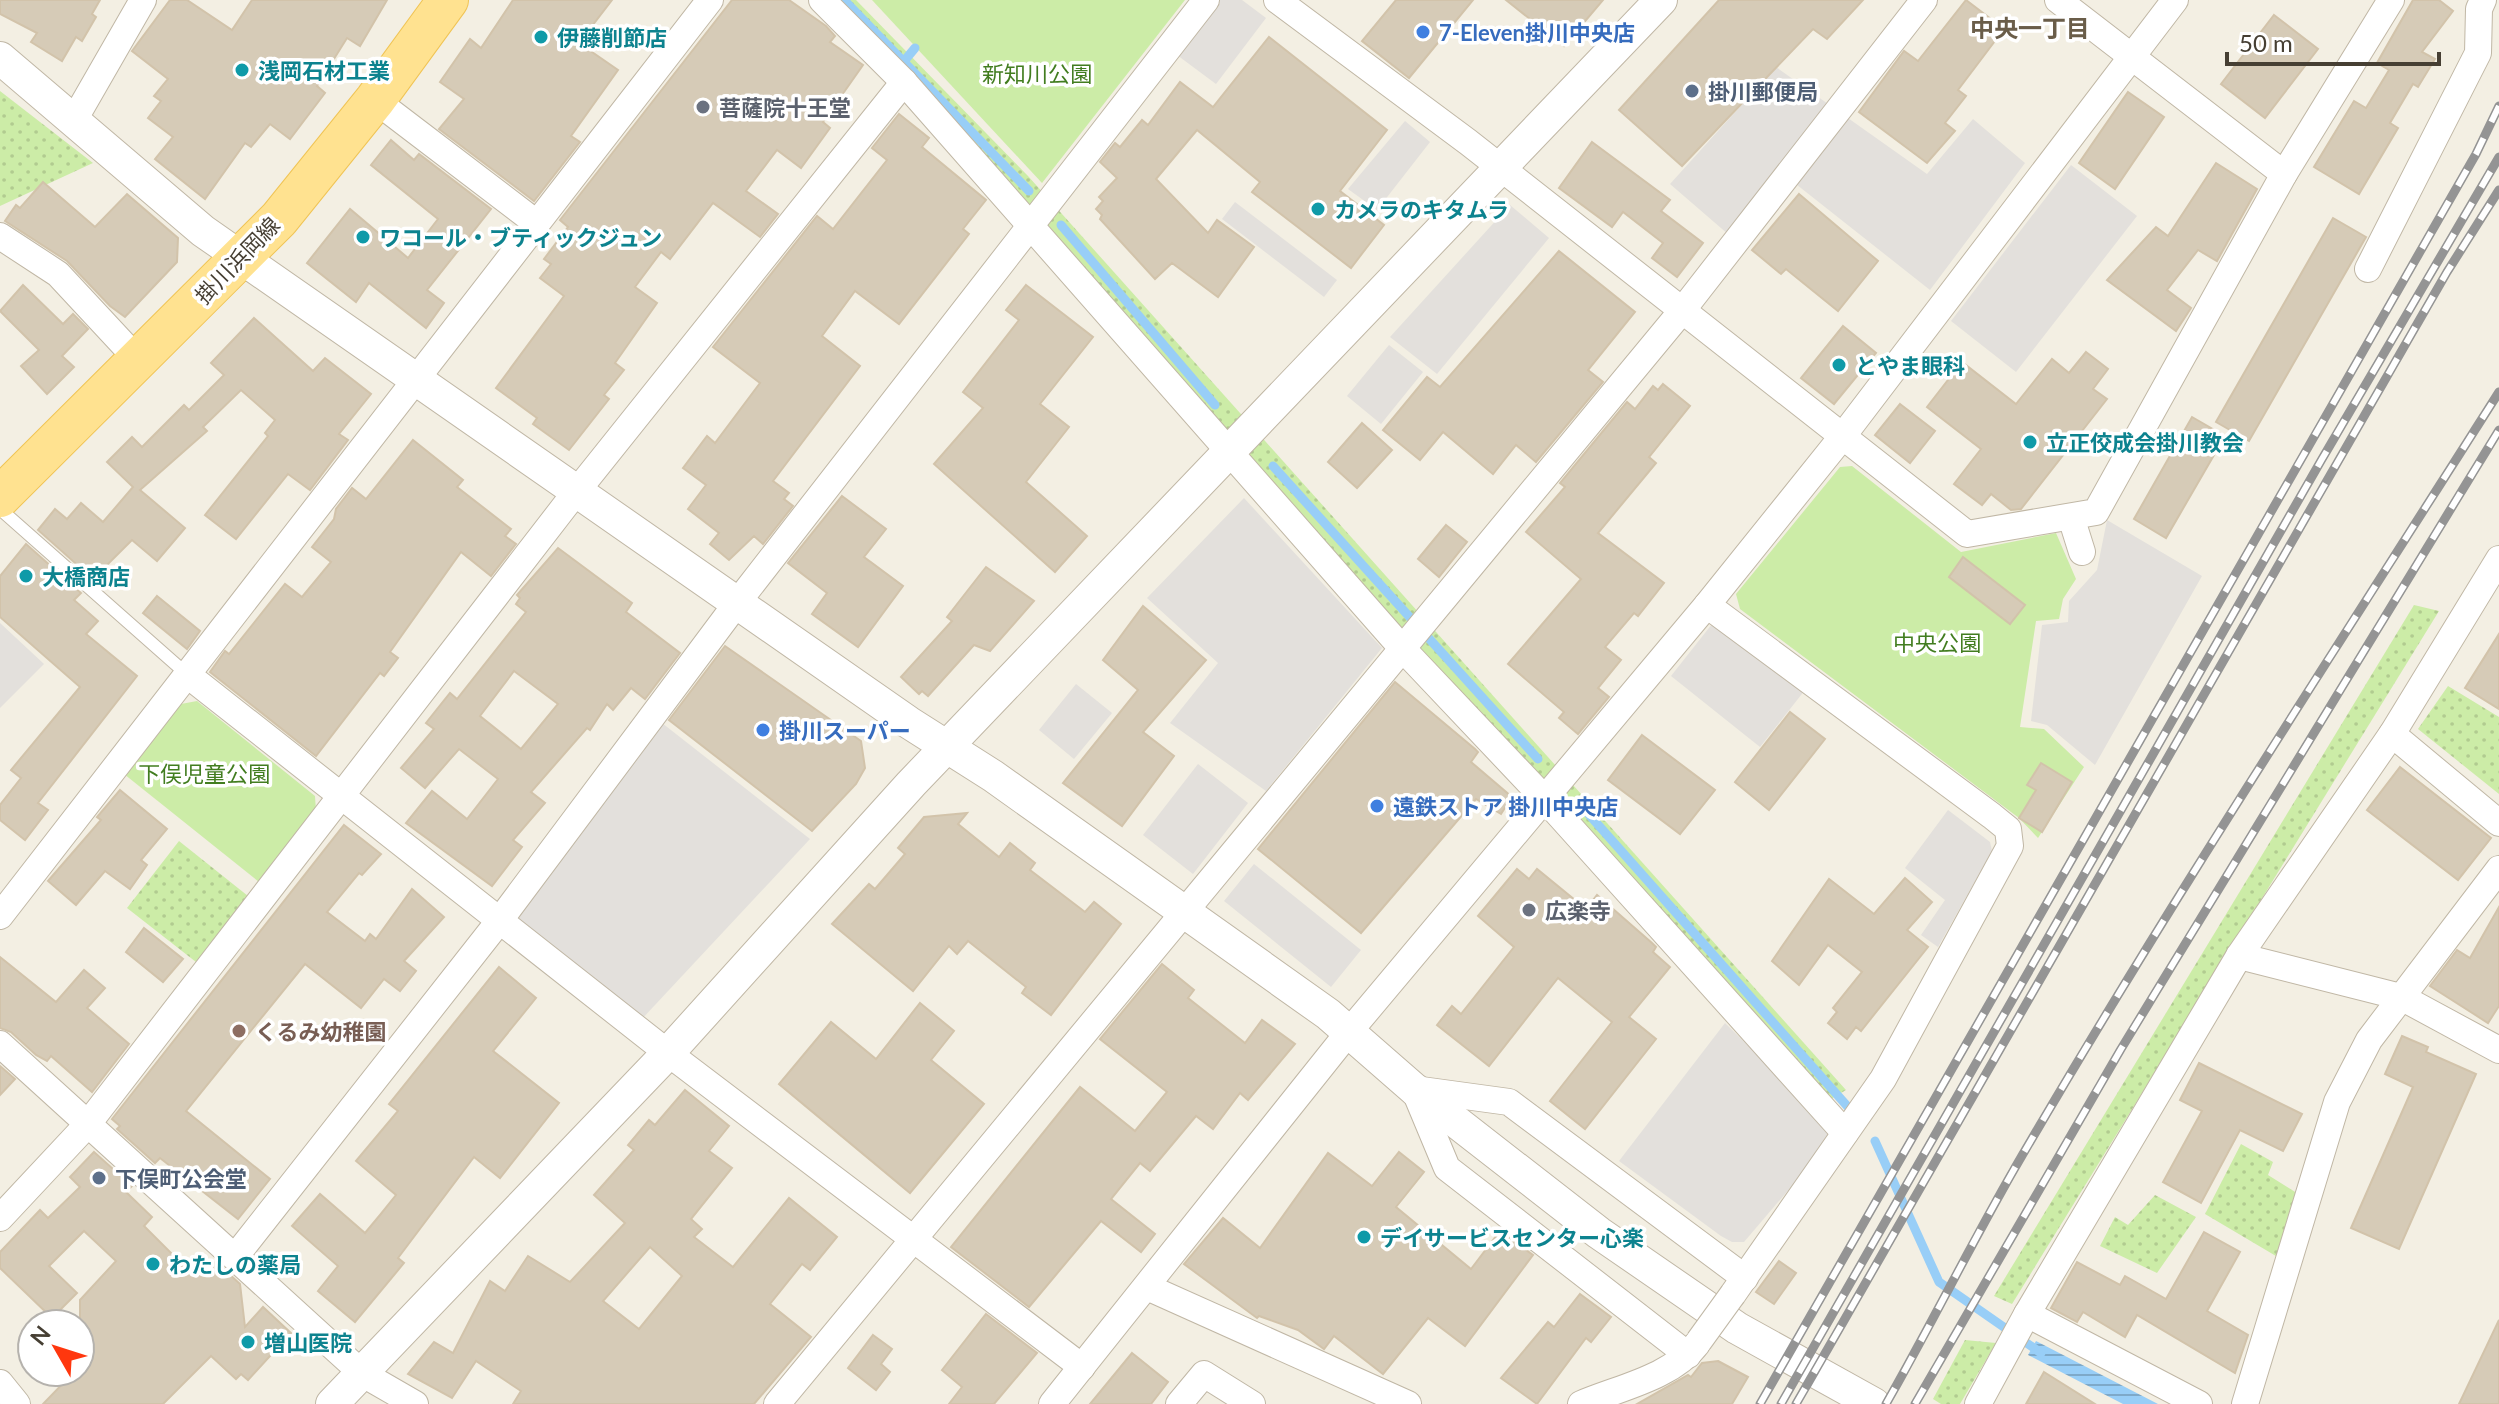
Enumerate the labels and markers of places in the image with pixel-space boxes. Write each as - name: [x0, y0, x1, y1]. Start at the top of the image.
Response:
- place label: 7-Eleven掛川中央店: [1439, 19, 1635, 46]
- marker: 7-Eleven掛川中央店: [1414, 23, 1432, 41]
- place label: 伊藤削節店: [557, 24, 667, 51]
- marker: 伊藤削節店: [532, 28, 550, 46]
- place label: 浅岡石材工業: [258, 57, 390, 84]
- marker: 浅岡石材工業: [233, 61, 251, 79]
- place label: 掛川郵便局: [1708, 78, 1818, 105]
- marker: 掛川郵便局: [1683, 82, 1701, 100]
- place label: 菩薩院十王堂: [719, 94, 851, 121]
- marker: 菩薩院十王堂: [694, 98, 712, 116]
- place label: カメラのキタムラ: [1334, 196, 1509, 223]
- marker: カメラのキタムラ: [1309, 200, 1327, 218]
- place label: ワコール・ブティックジュン: [379, 224, 662, 251]
- marker: ワコール・ブティックジュン: [354, 228, 372, 246]
- place label: とやま眼科: [1855, 352, 1965, 379]
- marker: とやま眼科: [1830, 356, 1848, 374]
- place label: 立正佼成会掛川教会: [2046, 429, 2244, 456]
- marker: 立正佼成会掛川教会: [2021, 433, 2039, 451]
- place label: 大橋商店: [42, 563, 130, 590]
- marker: 大橋商店: [17, 567, 35, 585]
- place label: 掛川スーパー: [779, 717, 911, 744]
- marker: 掛川スーパー: [754, 721, 772, 739]
- place label: 遠鉄ストア 掛川中央店: [1393, 793, 1618, 820]
- marker: 遠鉄ストア 掛川中央店: [1368, 797, 1386, 815]
- place label: 広楽寺: [1545, 897, 1611, 924]
- marker: 広楽寺: [1520, 901, 1538, 919]
- place label: くるみ幼稚園: [255, 1018, 387, 1045]
- marker: くるみ幼稚園: [230, 1022, 248, 1040]
- place label: 下俣町公会堂: [115, 1165, 247, 1192]
- marker: 下俣町公会堂: [90, 1169, 108, 1187]
- place label: デイサービスセンター心楽: [1380, 1224, 1644, 1251]
- marker: デイサービスセンター心楽: [1355, 1228, 1373, 1246]
- place label: わたしの薬局: [169, 1251, 301, 1278]
- marker: わたしの薬局: [144, 1255, 162, 1273]
- place label: 増山医院: [264, 1329, 352, 1356]
- marker: 増山医院: [239, 1333, 257, 1351]

